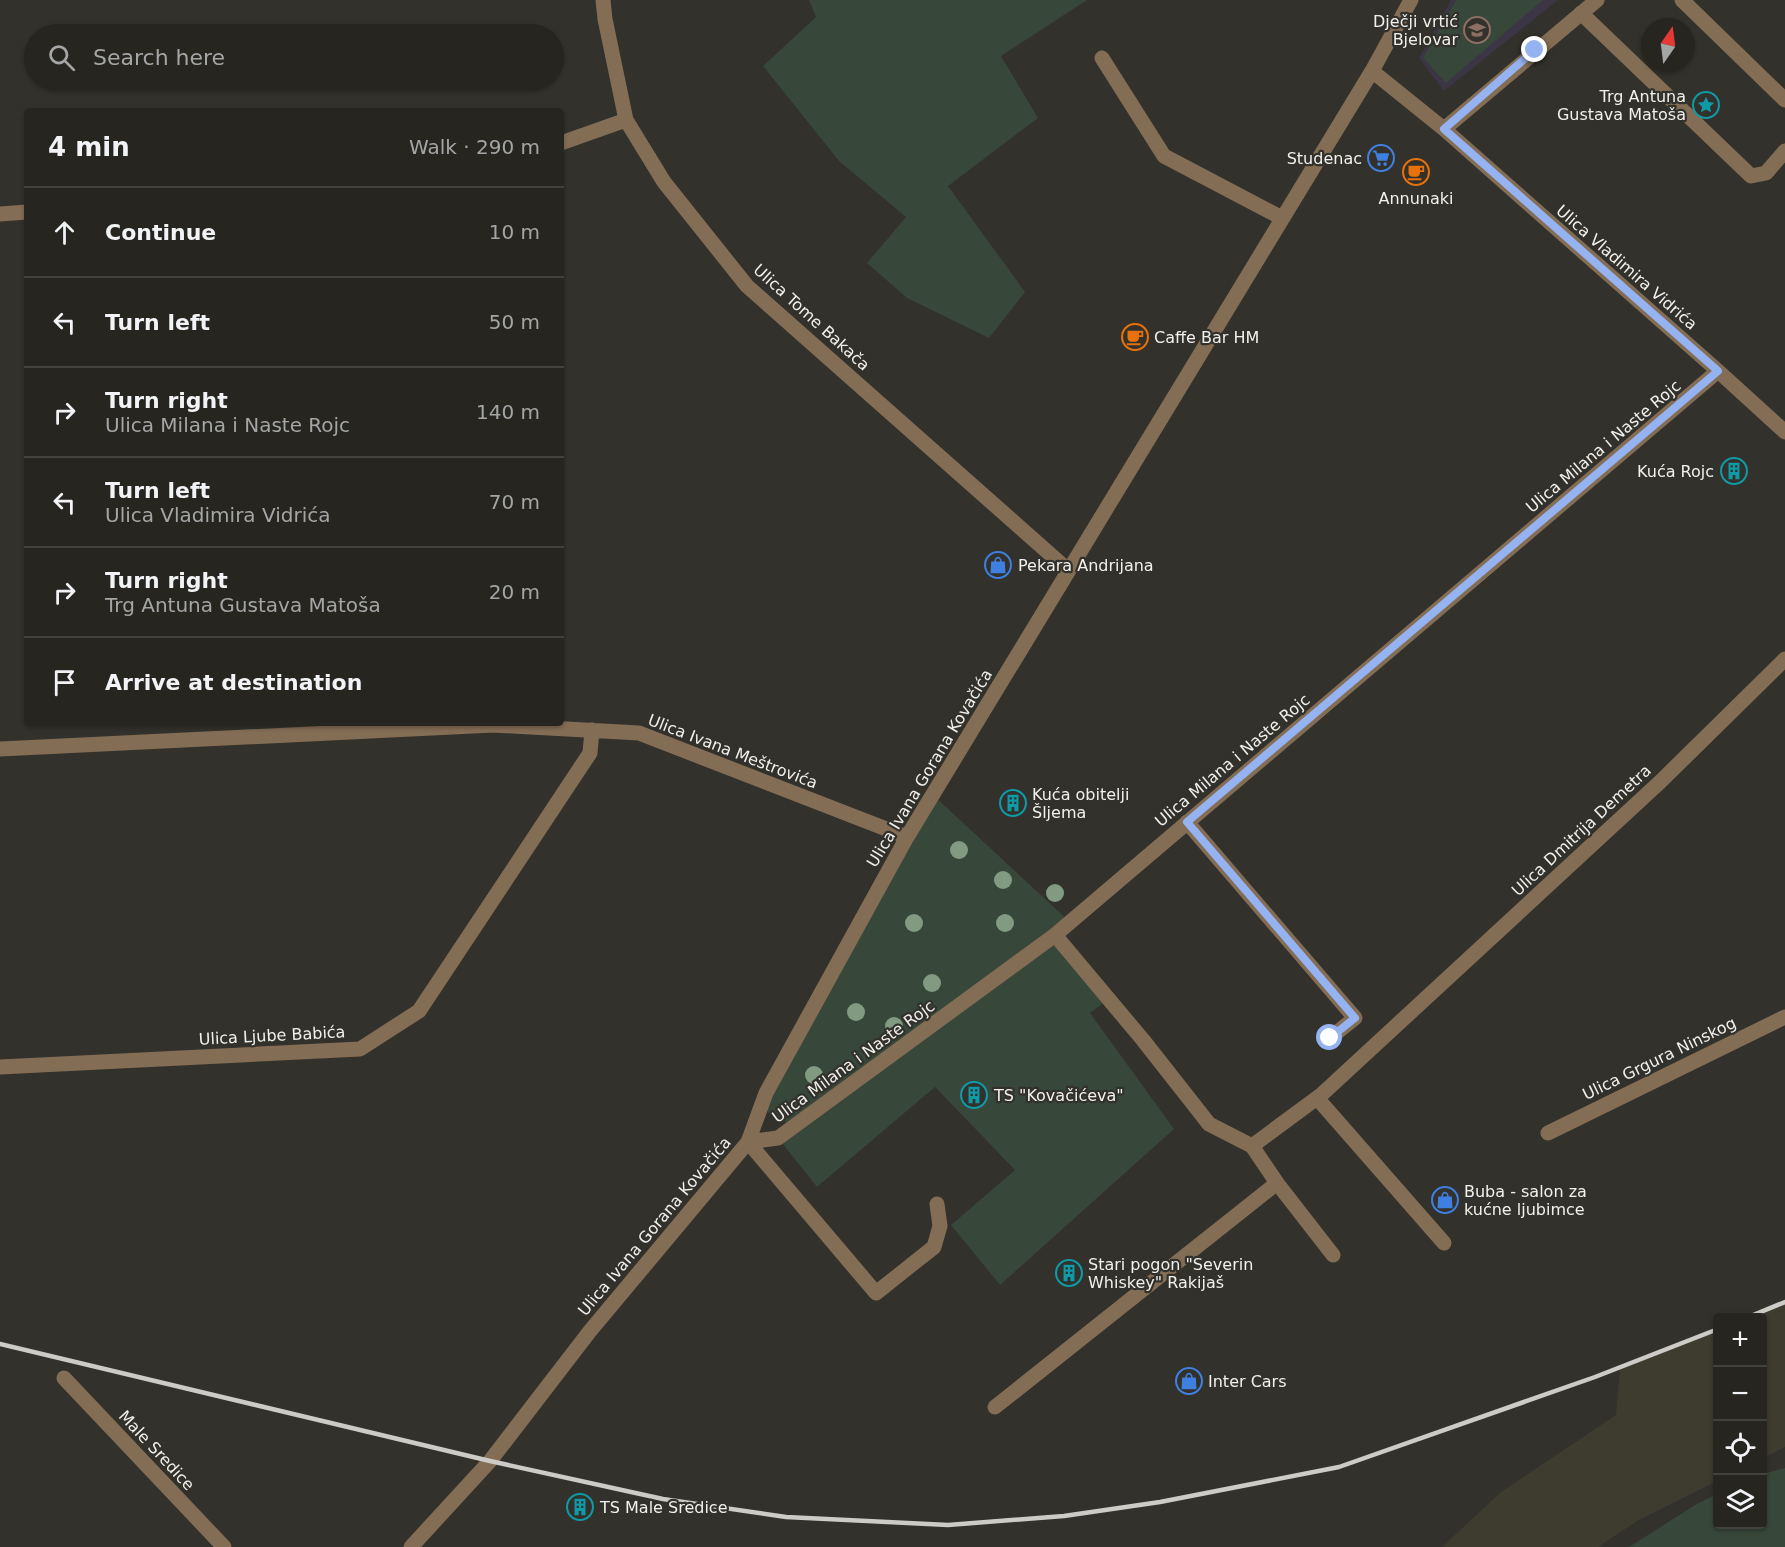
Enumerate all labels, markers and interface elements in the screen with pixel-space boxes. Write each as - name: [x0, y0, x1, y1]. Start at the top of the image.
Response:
- place label: Dječji vrtić Bjelovar: [1373, 12, 1458, 49]
- school or university icon: Dječji vrtić Bjelovar: [1462, 15, 1492, 45]
- north arrow: [1641, 18, 1695, 72]
- search box: [24, 24, 564, 90]
- route end: [1521, 36, 1547, 62]
- icon: search: [45, 41, 78, 74]
- text: Search here: [93, 45, 225, 70]
- place label: Trg Antuna Gustava Matoša: [1557, 87, 1686, 124]
- place icon: Trg Antuna Gustava Matoša: [1691, 90, 1721, 120]
- text: 4 min: [48, 132, 130, 162]
- text: Walk · 290 m: [409, 135, 540, 159]
- supermarket icon: Studenac: [1366, 143, 1396, 173]
- place label: Studenac: [1287, 149, 1362, 168]
- cafe icon: Annunaki: [1401, 157, 1431, 187]
- place label: Annunaki: [1378, 189, 1454, 208]
- street label: Ulica Vladimira Vidrića: [1552, 201, 1701, 334]
- icon: ahead: [48, 216, 81, 249]
- text: Continue: [105, 220, 216, 245]
- text: 10 m: [489, 220, 540, 244]
- street label: Ulica Tome Bakača: [750, 260, 874, 375]
- icon: left: [48, 306, 81, 339]
- text: Turn left: [105, 310, 210, 335]
- text: 50 m: [489, 310, 540, 334]
- cafe icon: Caffe Bar HM: [1120, 322, 1150, 352]
- place label: Caffe Bar HM: [1154, 328, 1259, 347]
- street label: Ulica Milana i Naste Rojc: [1522, 376, 1685, 517]
- text: Turn right: [105, 388, 228, 413]
- icon: right: [48, 396, 81, 429]
- text: 140 m: [476, 400, 540, 424]
- text: Ulica Milana i Naste Rojc: [105, 413, 350, 437]
- building icon: Kuća Rojc: [1719, 456, 1749, 486]
- place label: Kuća Rojc: [1637, 462, 1714, 481]
- text: Turn left: [105, 478, 210, 503]
- icon: left: [48, 486, 81, 519]
- text: 70 m: [489, 490, 540, 514]
- text: Ulica Vladimira Vidrića: [105, 503, 331, 527]
- shop icon: Pekara Andrijana: [983, 550, 1013, 580]
- place label: Pekara Andrijana: [1018, 556, 1154, 575]
- text: Turn right: [105, 568, 228, 593]
- icon: right: [48, 576, 81, 609]
- text: 20 m: [489, 580, 540, 604]
- text: Trg Antuna Gustava Matoša: [105, 593, 381, 617]
- icon: arrive: [48, 666, 81, 699]
- street label: Ulica Ivana Gorana Kovačića: [863, 666, 996, 871]
- text: Arrive at destination: [105, 670, 362, 695]
- street label: Ulica Milana i Naste Rojc: [1151, 690, 1314, 831]
- street label: Ulica Ivana Meštrovića: [645, 710, 820, 793]
- street label: Ulica Dmitrija Demetra: [1508, 761, 1655, 900]
- place label: Kuća obitelji Šljema: [1032, 785, 1129, 822]
- building icon: Kuća obitelji Šljema: [998, 788, 1028, 818]
- street label: Ulica Milana i Naste Rojc: [768, 996, 938, 1127]
- street label: Ulica Grgura Ninskog: [1579, 1013, 1739, 1104]
- street label: Ulica Ljube Babića: [198, 1022, 346, 1049]
- route start: [1316, 1024, 1342, 1050]
- building icon: TS "Kovačićeva": [959, 1080, 989, 1110]
- place label: TS "Kovačićeva": [993, 1086, 1124, 1105]
- street label: Ulica Ivana Gorana Kovačića: [574, 1133, 735, 1320]
- place label: Buba - salon za kućne ljubimce: [1464, 1182, 1587, 1219]
- shop icon: Buba - salon za kućne ljubimce: [1430, 1185, 1460, 1215]
- place label: Stari pogon "Severin Whiskey" Rakijaš: [1088, 1255, 1253, 1292]
- building icon: Stari pogon "Severin Whiskey" Rakijaš: [1054, 1258, 1084, 1288]
- map controls: [1713, 1313, 1767, 1529]
- button: +: [1713, 1313, 1767, 1367]
- shop icon: Inter Cars: [1174, 1366, 1204, 1396]
- button: −: [1713, 1367, 1767, 1421]
- place label: Inter Cars: [1208, 1372, 1287, 1391]
- street label: Male Sredice: [115, 1406, 199, 1494]
- button: locate: [1713, 1421, 1767, 1475]
- button: layers: [1713, 1475, 1767, 1529]
- building icon: TS Male Sredice: [565, 1492, 595, 1522]
- place label: TS Male Sredice: [599, 1498, 727, 1517]

